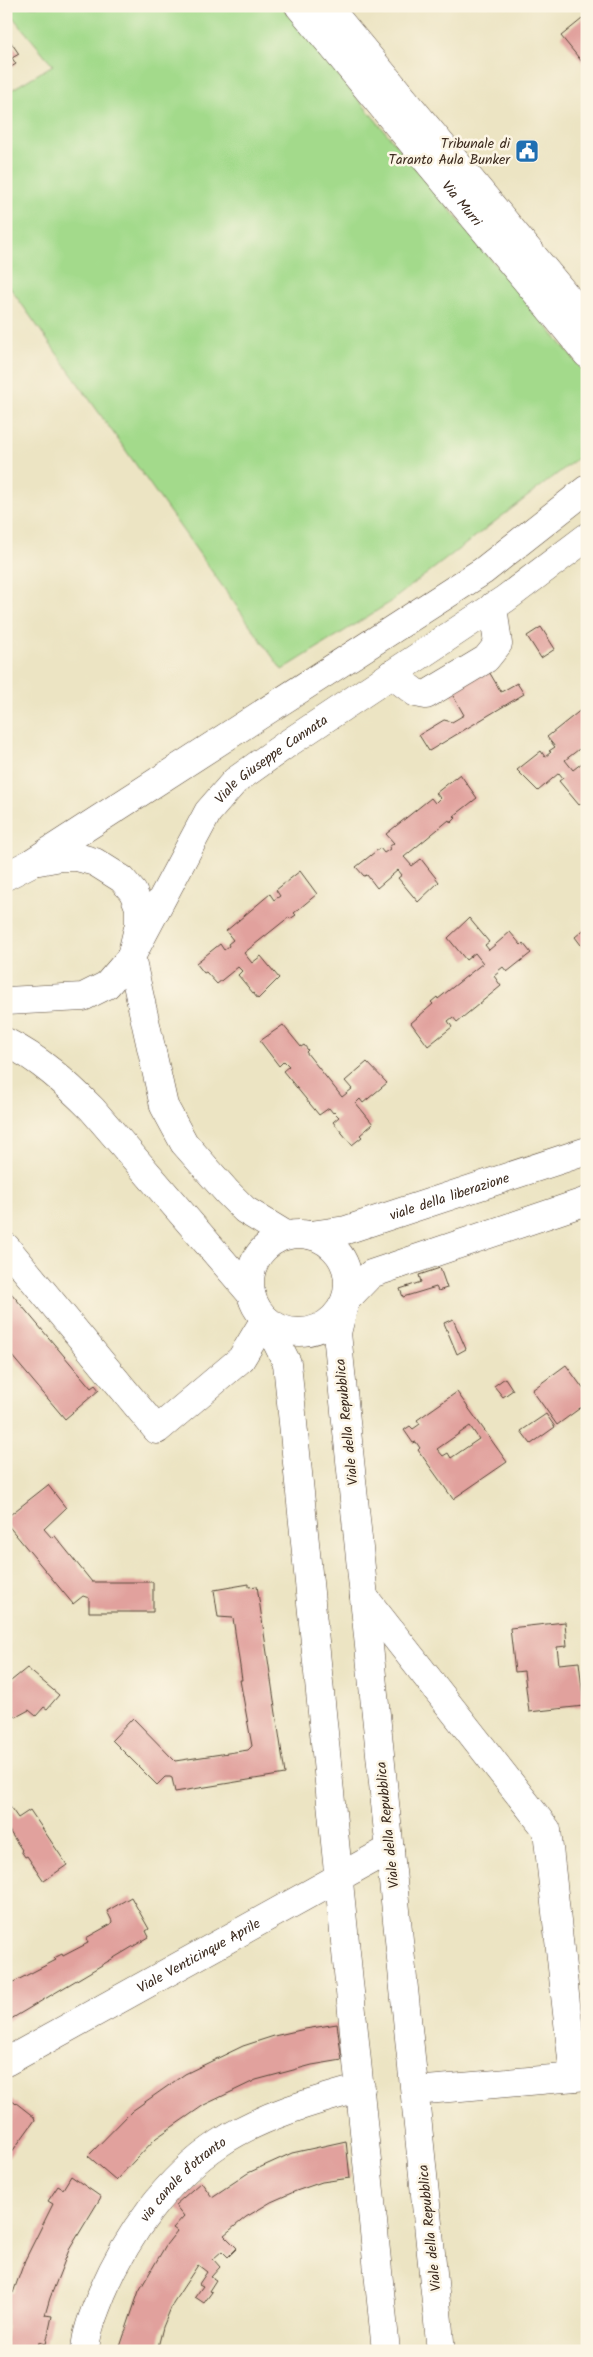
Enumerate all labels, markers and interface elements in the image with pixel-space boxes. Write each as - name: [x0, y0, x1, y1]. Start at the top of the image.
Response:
- place label: Tribunale di Taranto Aula Bunker: [388, 133, 511, 171]
- public building icon: Tribunale di Taranto Aula Bunker: [514, 138, 540, 164]
- street label: Via Murri: [436, 176, 487, 232]
- street label: Viale Giuseppe Cannata: [210, 710, 333, 809]
- street label: viale della liberazione: [387, 1167, 513, 1227]
- street label: Viale della Repubblica: [329, 1358, 365, 1486]
- street label: Viale della Repubblica: [370, 1761, 406, 1889]
- street label: Viale Venticinque Aprile: [133, 1913, 265, 1999]
- street label: via canale d'otranto: [135, 2132, 231, 2227]
- street label: Viale della Repubblica: [412, 2164, 448, 2292]

